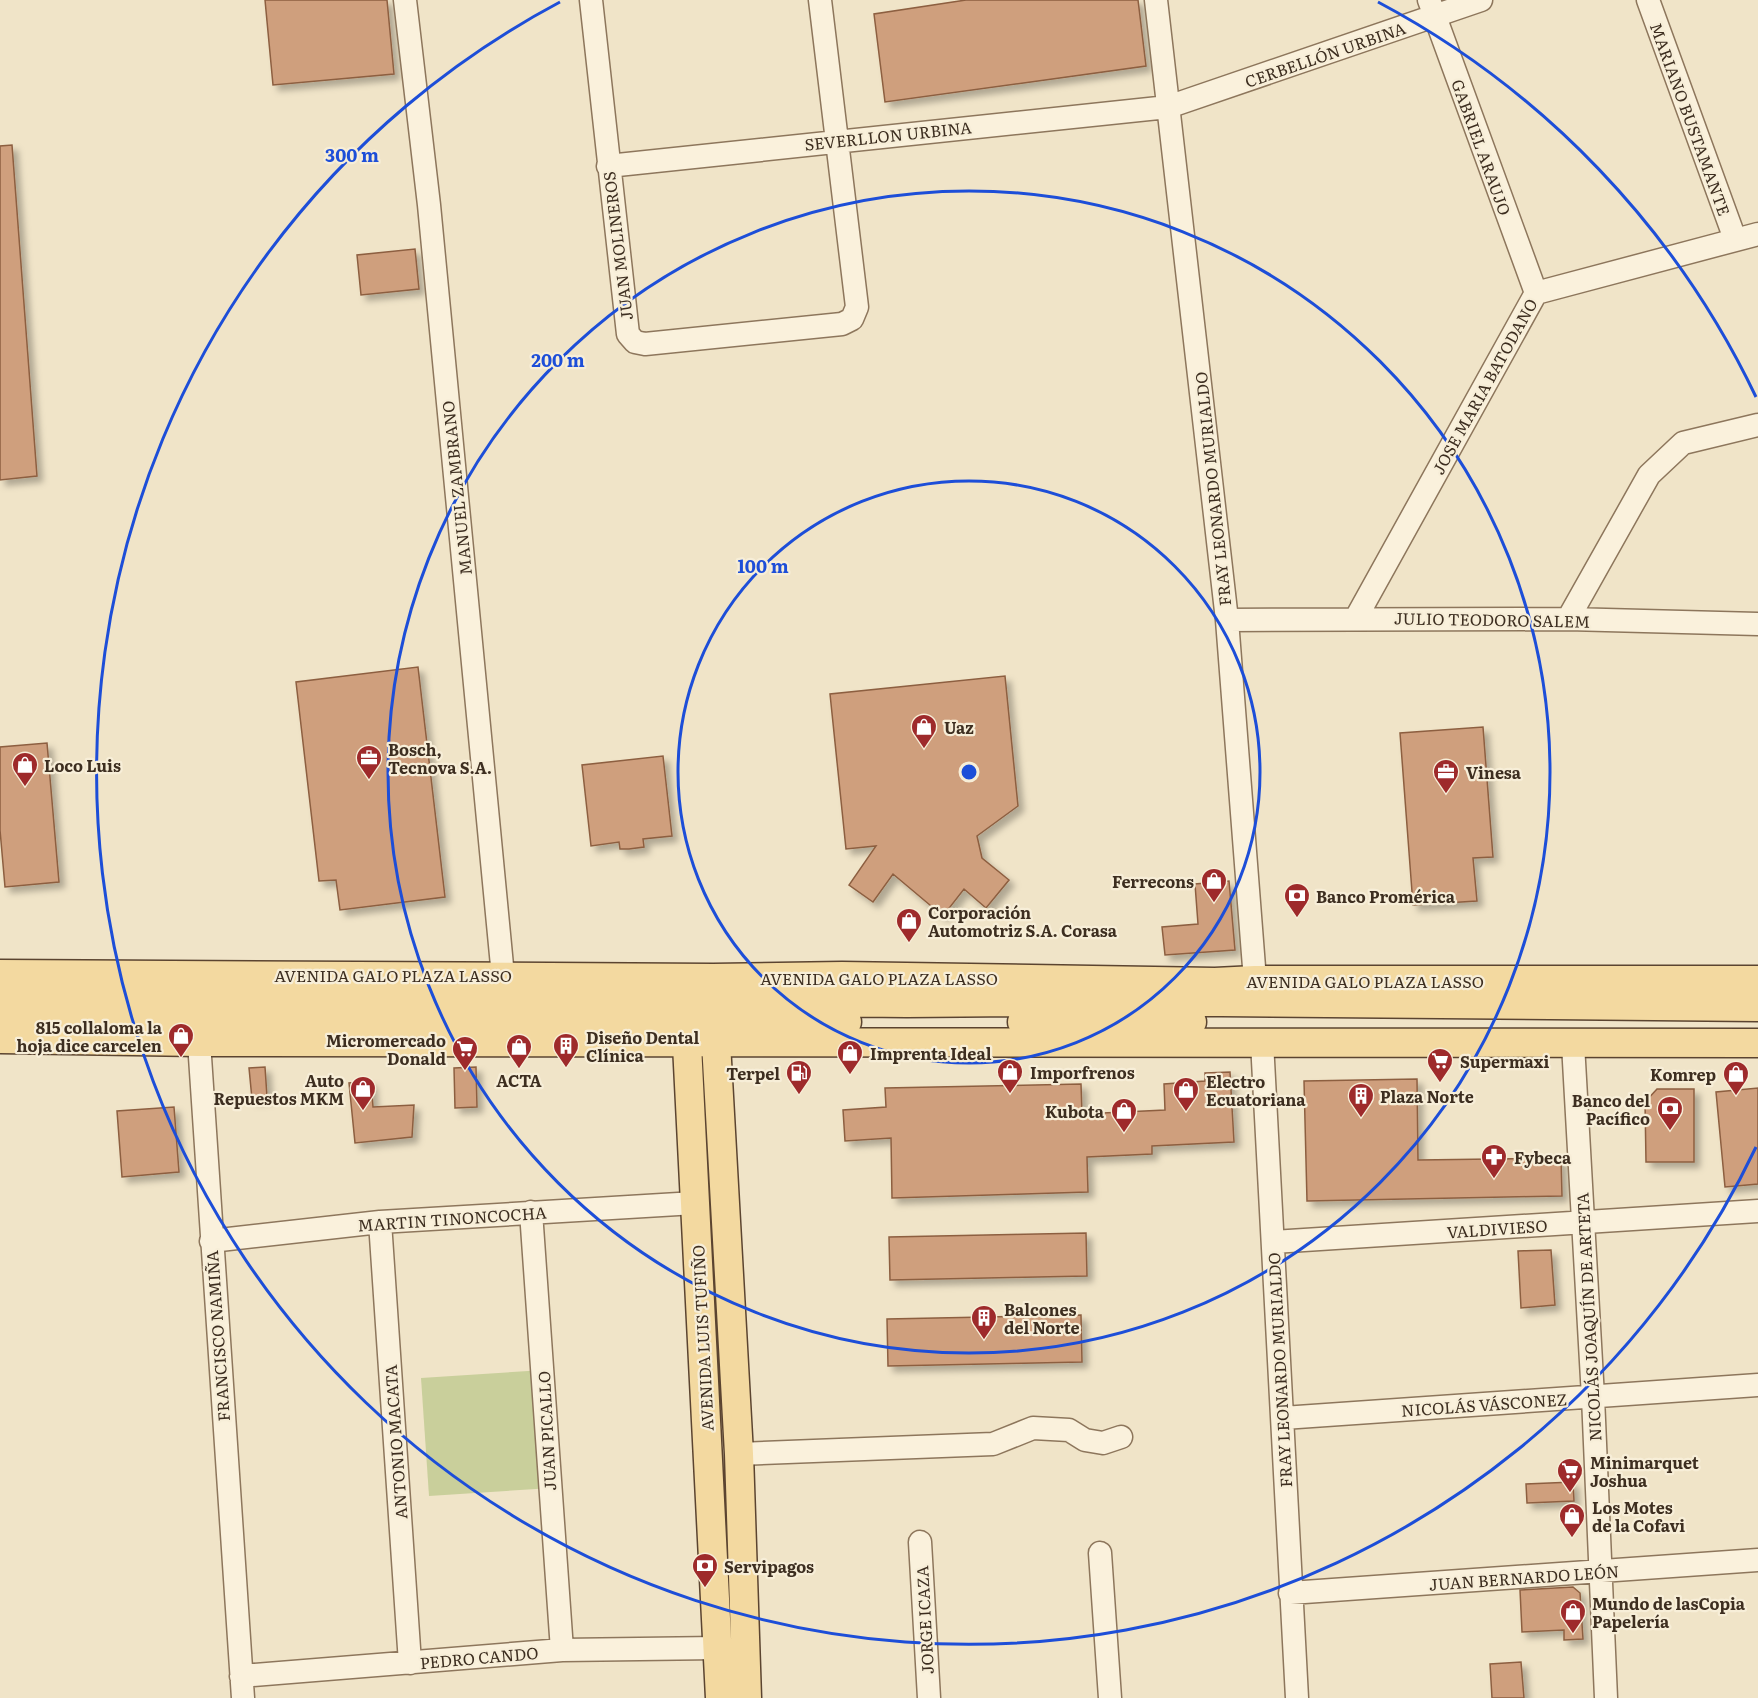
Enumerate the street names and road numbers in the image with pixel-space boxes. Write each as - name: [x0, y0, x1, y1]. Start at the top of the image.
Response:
- street label: CERBELLÓN URBINA: [1241, 15, 1409, 93]
- street label: MARIANO BUSTAMANTE: [1645, 19, 1737, 219]
- street label: GABRIEL ARAUJO: [1446, 76, 1518, 218]
- street label: SEVERLLON URBINA: [803, 114, 973, 156]
- street label: JUAN MOLINEROS: [596, 170, 638, 322]
- street label: JOSE MARIA BATODANO: [1426, 294, 1542, 478]
- street label: FRAY LEONARDO MURIALDO: [1188, 371, 1236, 607]
- street label: MANUEL ZAMBRANO: [435, 400, 477, 576]
- street label: JULIO TEODORO SALEM: [1394, 605, 1590, 633]
- street label: AVENIDA GALO PLAZA LASSO: [274, 963, 512, 987]
- street label: AVENIDA GALO PLAZA LASSO: [760, 966, 998, 990]
- street label: AVENIDA GALO PLAZA LASSO: [1246, 969, 1484, 993]
- street label: NICOLÁS JOAQUÍN DE ARTETA: [1569, 1192, 1606, 1442]
- street label: MARTIN TINONCOCHA: [357, 1199, 548, 1237]
- street label: VALDIVIESO: [1446, 1213, 1548, 1243]
- street label: AVENIDA LUIS TUFIÑO: [685, 1244, 719, 1432]
- street label: FRANCISCO NAMIÑA: [199, 1249, 235, 1422]
- street label: FRAY LEONARDO MURIALDO: [1261, 1252, 1297, 1488]
- street label: ANTONIO MACATA: [378, 1364, 412, 1520]
- street label: JUAN PICALLO: [531, 1370, 561, 1492]
- street label: NICOLÁS VÁSCONEZ: [1400, 1386, 1568, 1422]
- street label: JUAN BERNARDO LEÓN: [1428, 1558, 1620, 1596]
- street label: JORGE ICAZA: [909, 1565, 939, 1675]
- street label: PEDRO CANDO: [419, 1640, 539, 1674]

